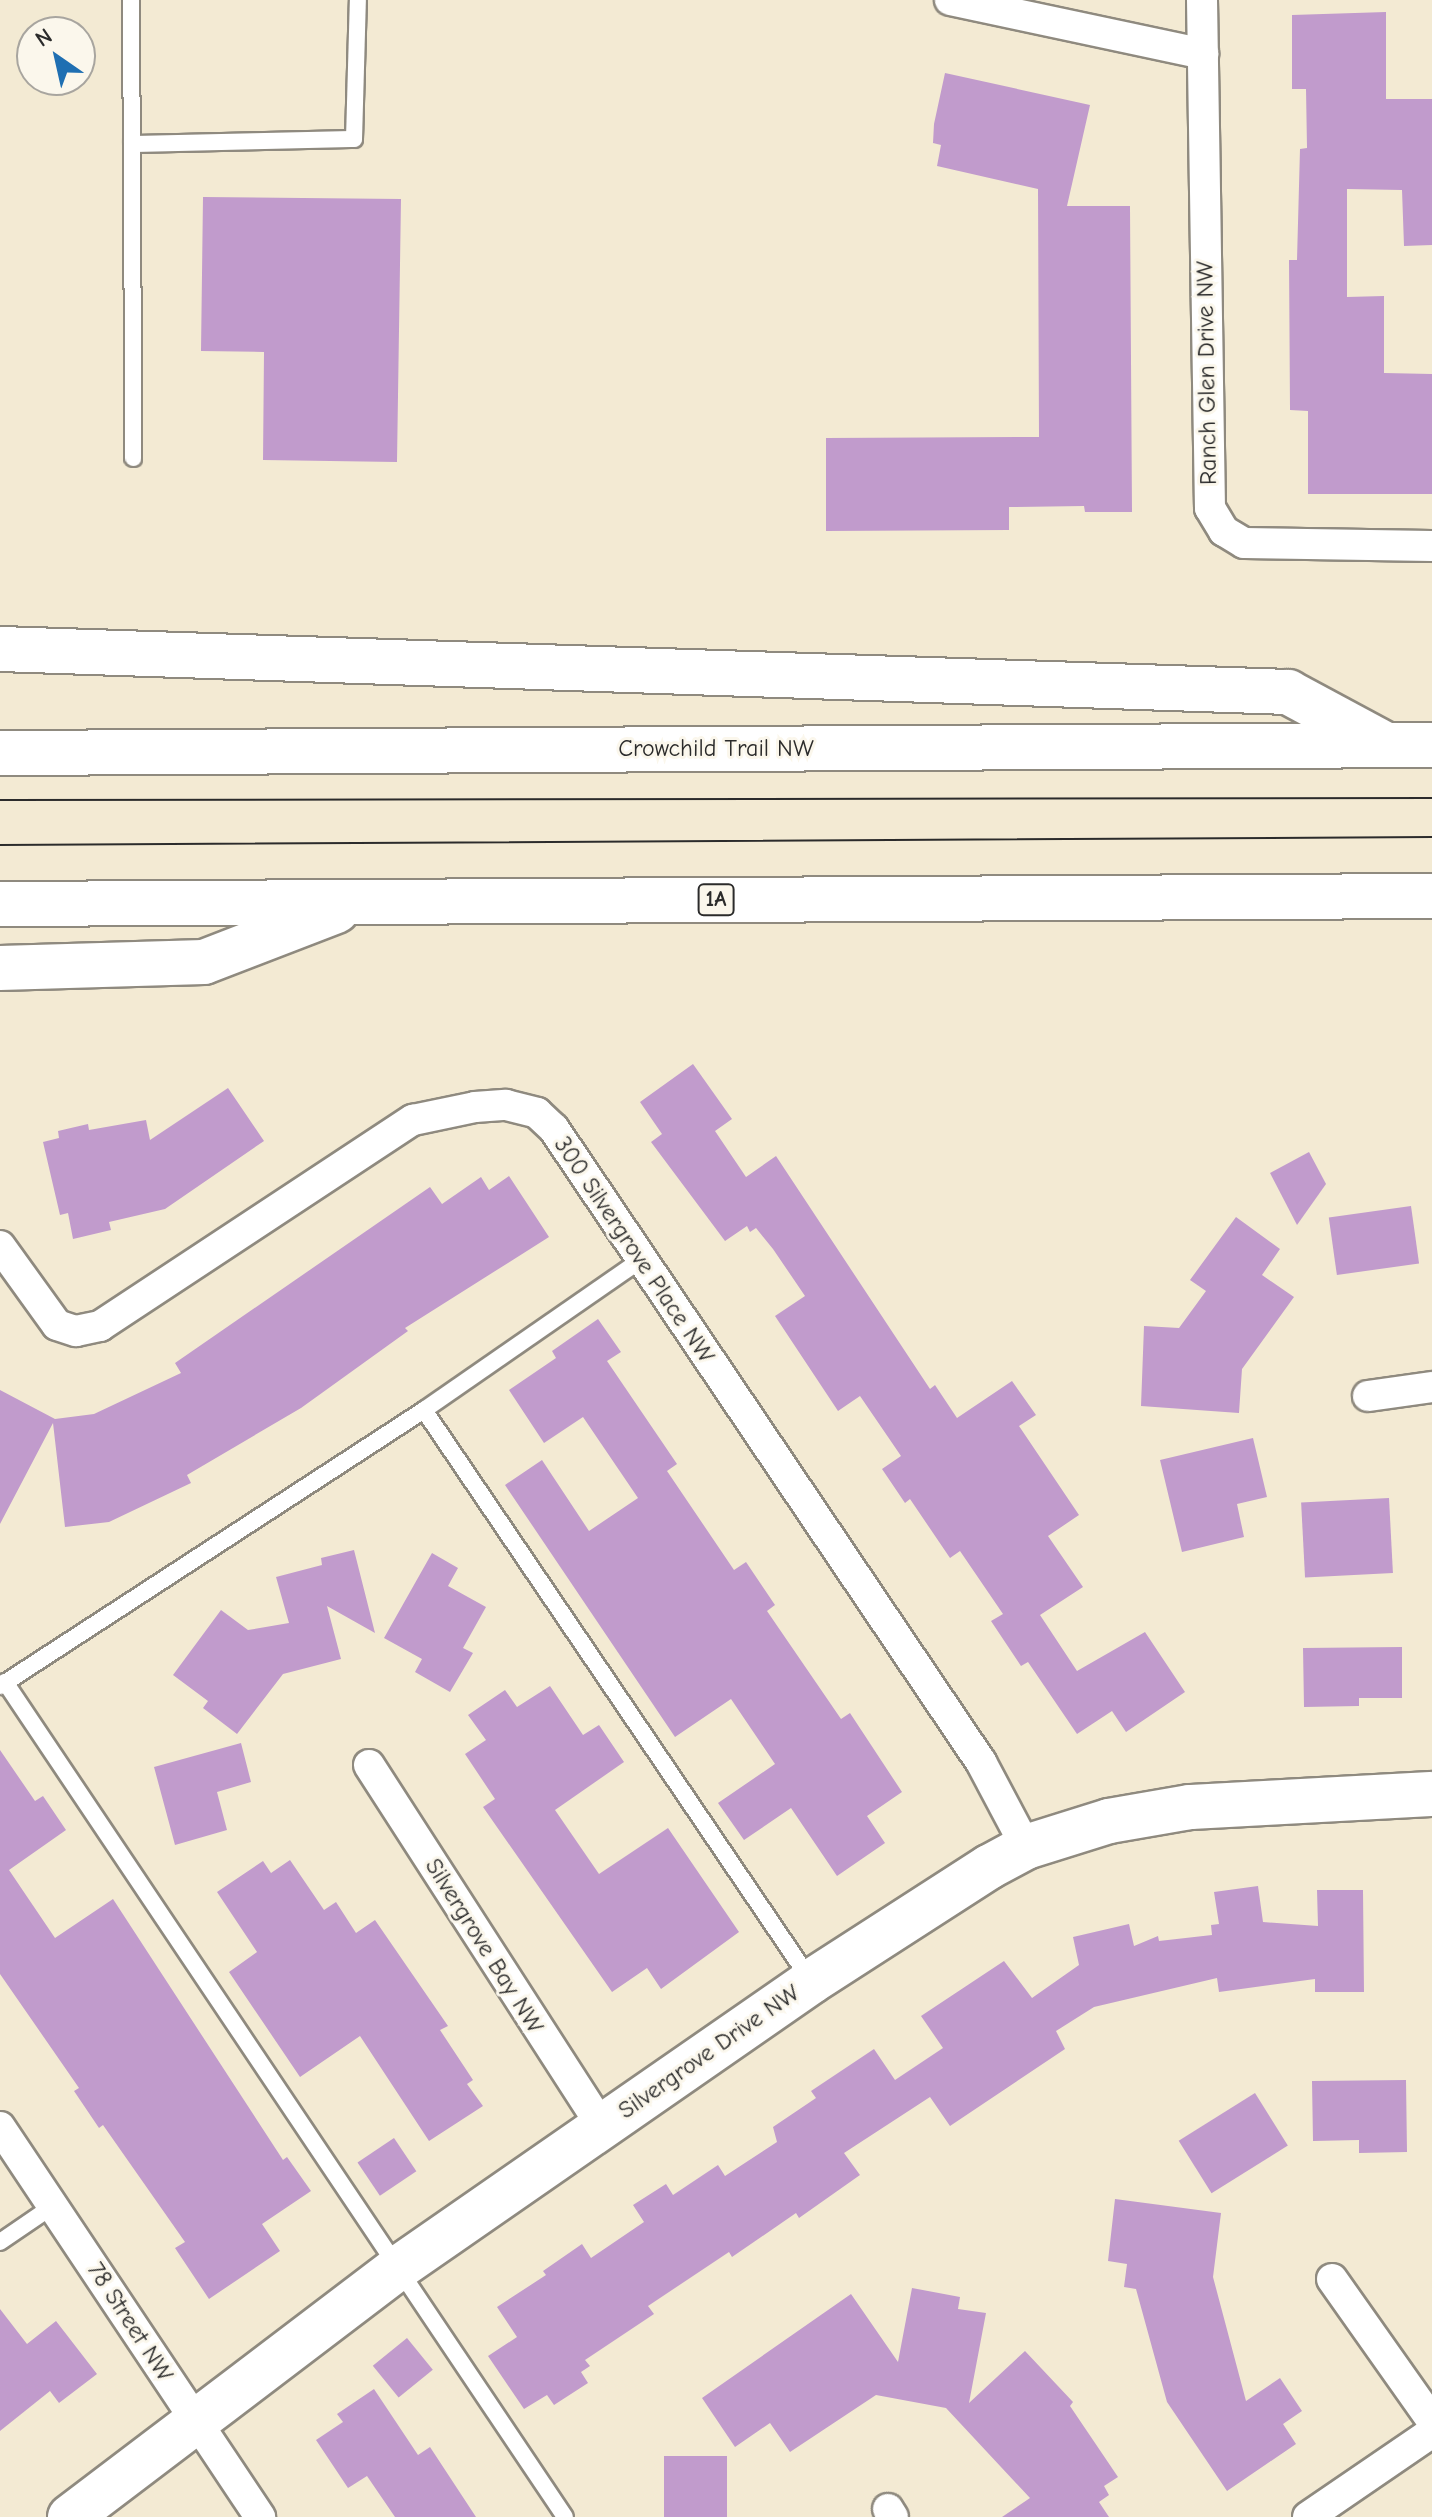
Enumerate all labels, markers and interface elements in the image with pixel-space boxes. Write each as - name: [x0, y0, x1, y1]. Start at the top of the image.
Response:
- north arrow: [16, 16, 96, 96]
- text: N: [30, 23, 57, 53]
- street label: Ranch Glen Drive NW: [1191, 261, 1223, 485]
- street label: Crowchild Trail NW: [618, 735, 814, 763]
- road number: 1A: [696, 882, 736, 918]
- street label: 300 Silvergrove Place NW: [547, 1131, 721, 1369]
- street label: Silvergrove Bay NW: [419, 1853, 549, 2039]
- street label: Silvergrove Drive NW: [613, 1979, 805, 2125]
- street label: 78 Street NW: [81, 2257, 179, 2387]

